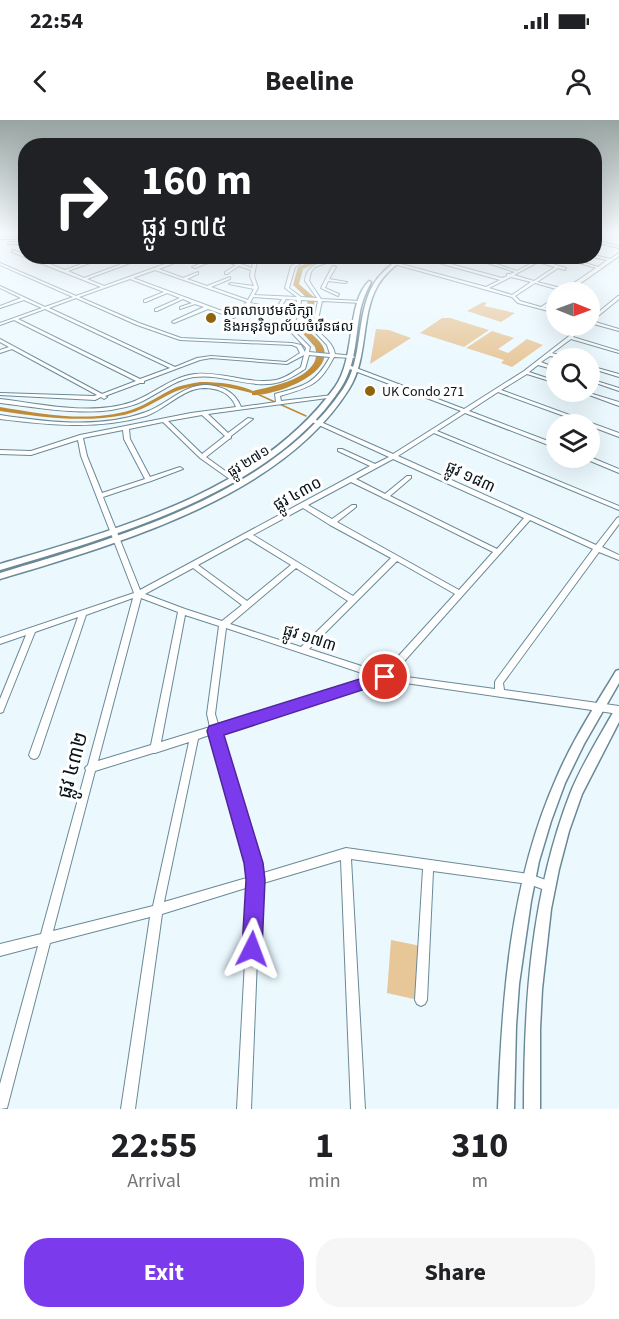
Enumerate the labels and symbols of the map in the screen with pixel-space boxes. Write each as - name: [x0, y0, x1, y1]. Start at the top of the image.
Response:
- north arrow: [546, 282, 600, 336]
- place label: សាលាបឋមសិក្សា និងអនុវិទ្យាល័យចំរើនផល: [223, 301, 353, 337]
- marker: សាលាបឋមសិក្សា និងអនុវិទ្យាល័យចំរើនផល: [204, 311, 218, 325]
- place label: UK Condo 271: [382, 382, 464, 402]
- marker: UK Condo 271: [363, 384, 377, 398]
- street label: ផ្លូវ ២៧១: [223, 441, 274, 484]
- street label: ផ្លូវ ១៨៣: [441, 456, 499, 500]
- street label: ផ្លូវ ៤៣០: [269, 471, 327, 519]
- street label: ផ្លូវ ១៧៣: [279, 619, 339, 660]
- pin: [359, 651, 410, 702]
- street label: ផ្លូវ ៤៣២: [51, 729, 99, 803]
- position arrow: [220, 917, 284, 981]

